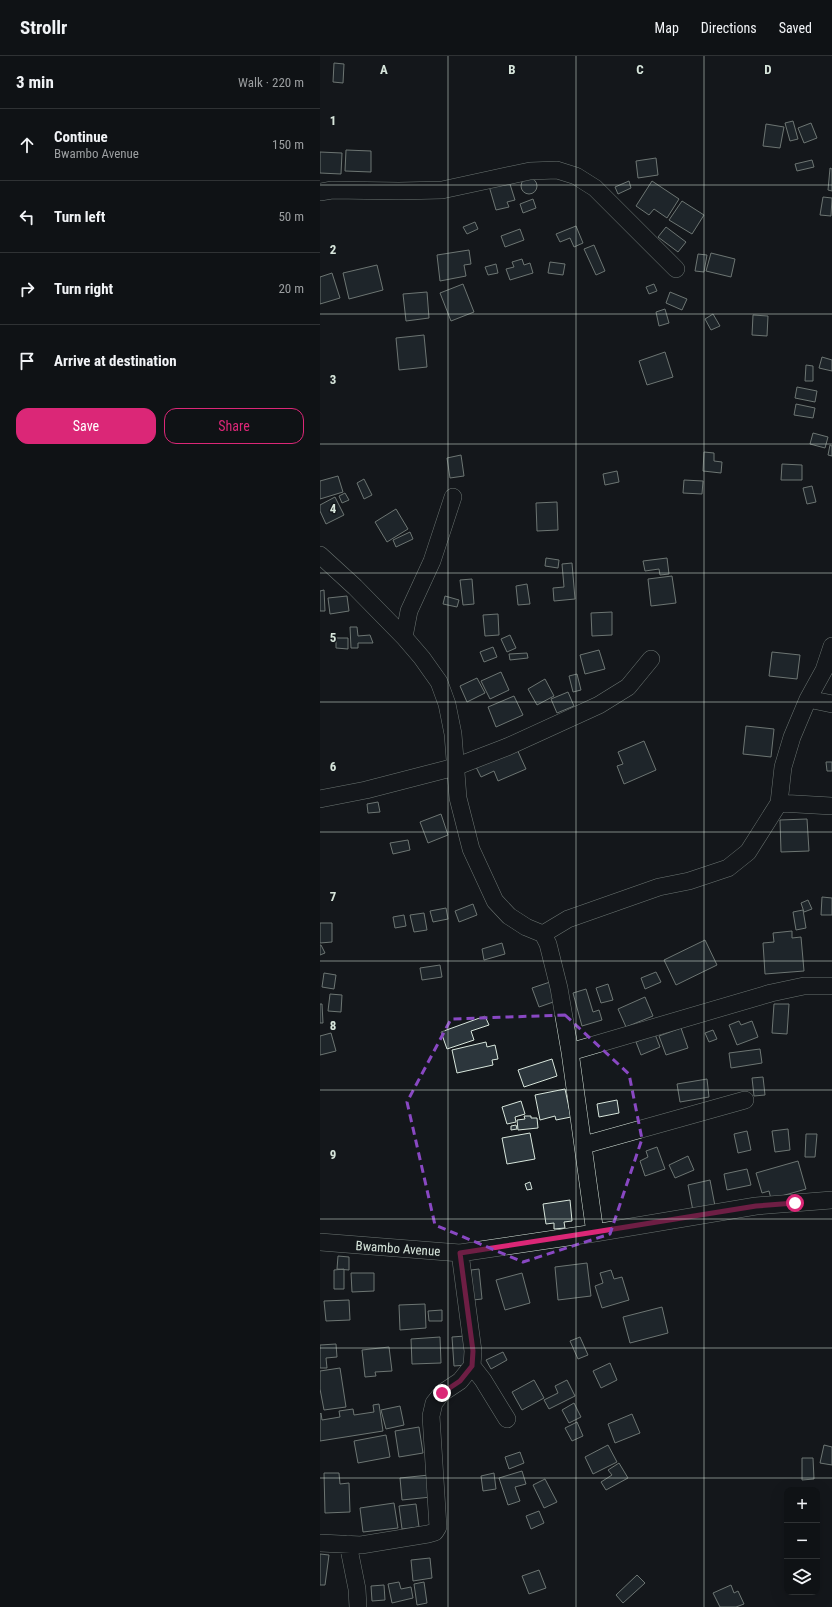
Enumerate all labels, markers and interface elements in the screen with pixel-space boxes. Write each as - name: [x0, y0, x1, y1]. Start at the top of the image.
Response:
- text: Strollr: [20, 16, 67, 39]
- text: Map: [655, 20, 679, 36]
- text: Directions: [701, 20, 757, 36]
- text: Saved: [779, 20, 812, 36]
- text: A: [380, 62, 388, 77]
- text: B: [508, 62, 516, 77]
- text: C: [636, 62, 644, 77]
- text: D: [764, 62, 772, 77]
- text: 3 min: [16, 72, 54, 92]
- text: Walk · 220 m: [238, 75, 304, 90]
- text: 1: [330, 113, 336, 128]
- text: Continue: [54, 128, 108, 146]
- icon: ahead: [16, 134, 38, 156]
- text: 150 m: [272, 137, 304, 152]
- text: Bwambo Avenue: [54, 146, 139, 161]
- icon: left: [16, 206, 38, 228]
- text: Turn left: [54, 208, 105, 226]
- text: 50 m: [278, 209, 304, 224]
- text: 2: [330, 242, 337, 257]
- icon: right: [16, 278, 38, 300]
- text: Turn right: [54, 280, 113, 298]
- text: 20 m: [278, 281, 304, 296]
- icon: arrive: [16, 350, 38, 372]
- text: Arrive at destination: [54, 352, 177, 370]
- text: 3: [330, 372, 336, 387]
- button: Save: [16, 408, 156, 444]
- button: Share: [164, 408, 304, 444]
- text: 4: [330, 501, 337, 516]
- text: 5: [330, 630, 337, 645]
- text: 6: [330, 759, 337, 774]
- text: 7: [330, 889, 337, 904]
- text: 8: [330, 1018, 336, 1033]
- text: 9: [330, 1147, 336, 1162]
- route start: [786, 1194, 804, 1212]
- street label: Bwambo Avenue: [355, 1238, 441, 1259]
- route end: [433, 1384, 451, 1402]
- map controls: [784, 1487, 820, 1595]
- button: +: [784, 1487, 820, 1523]
- button: −: [784, 1523, 820, 1559]
- button: layers: [784, 1559, 820, 1595]

